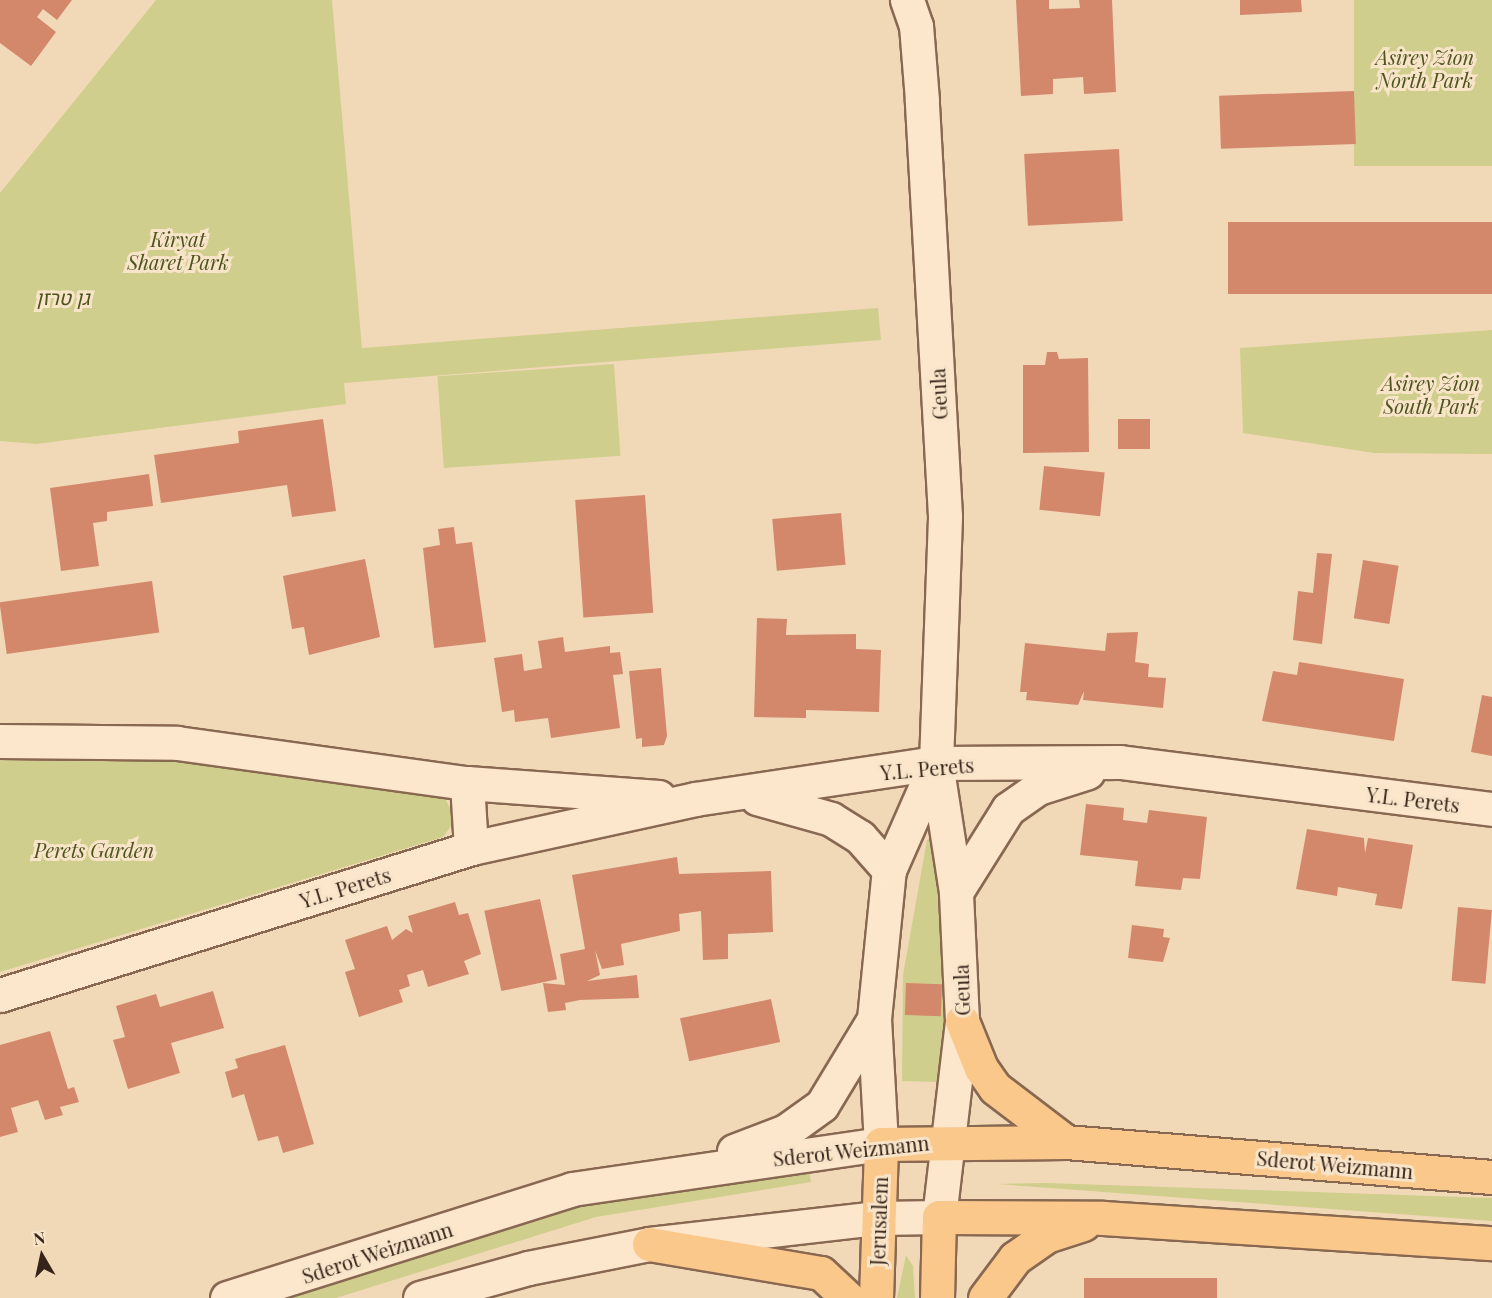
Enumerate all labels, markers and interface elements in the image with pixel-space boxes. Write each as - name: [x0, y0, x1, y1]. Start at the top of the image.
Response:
- park label: Asirey Zion North Park: [1376, 44, 1474, 91]
- park label: Kiryat Sharet Park: [127, 227, 229, 274]
- park label: גן טרזן: [36, 284, 90, 308]
- street label: Geula: [925, 368, 951, 420]
- park label: Asirey Zion South Park: [1382, 370, 1480, 417]
- street label: Y.L. Perets: [879, 752, 975, 784]
- street label: Y.L. Perets: [1365, 781, 1461, 817]
- park label: Perets Garden: [34, 837, 154, 861]
- street label: Y.L. Perets: [297, 862, 393, 912]
- street label: Geula: [948, 964, 974, 1016]
- street label: Sderot Weizmann: [771, 1130, 931, 1170]
- street label: Sderot Weizmann: [1255, 1145, 1415, 1183]
- street label: Jerusalem: [864, 1176, 892, 1266]
- street label: Sderot Weizmann: [298, 1216, 456, 1288]
- north arrow: [12, 1226, 72, 1286]
- text: N: [32, 1226, 46, 1249]

